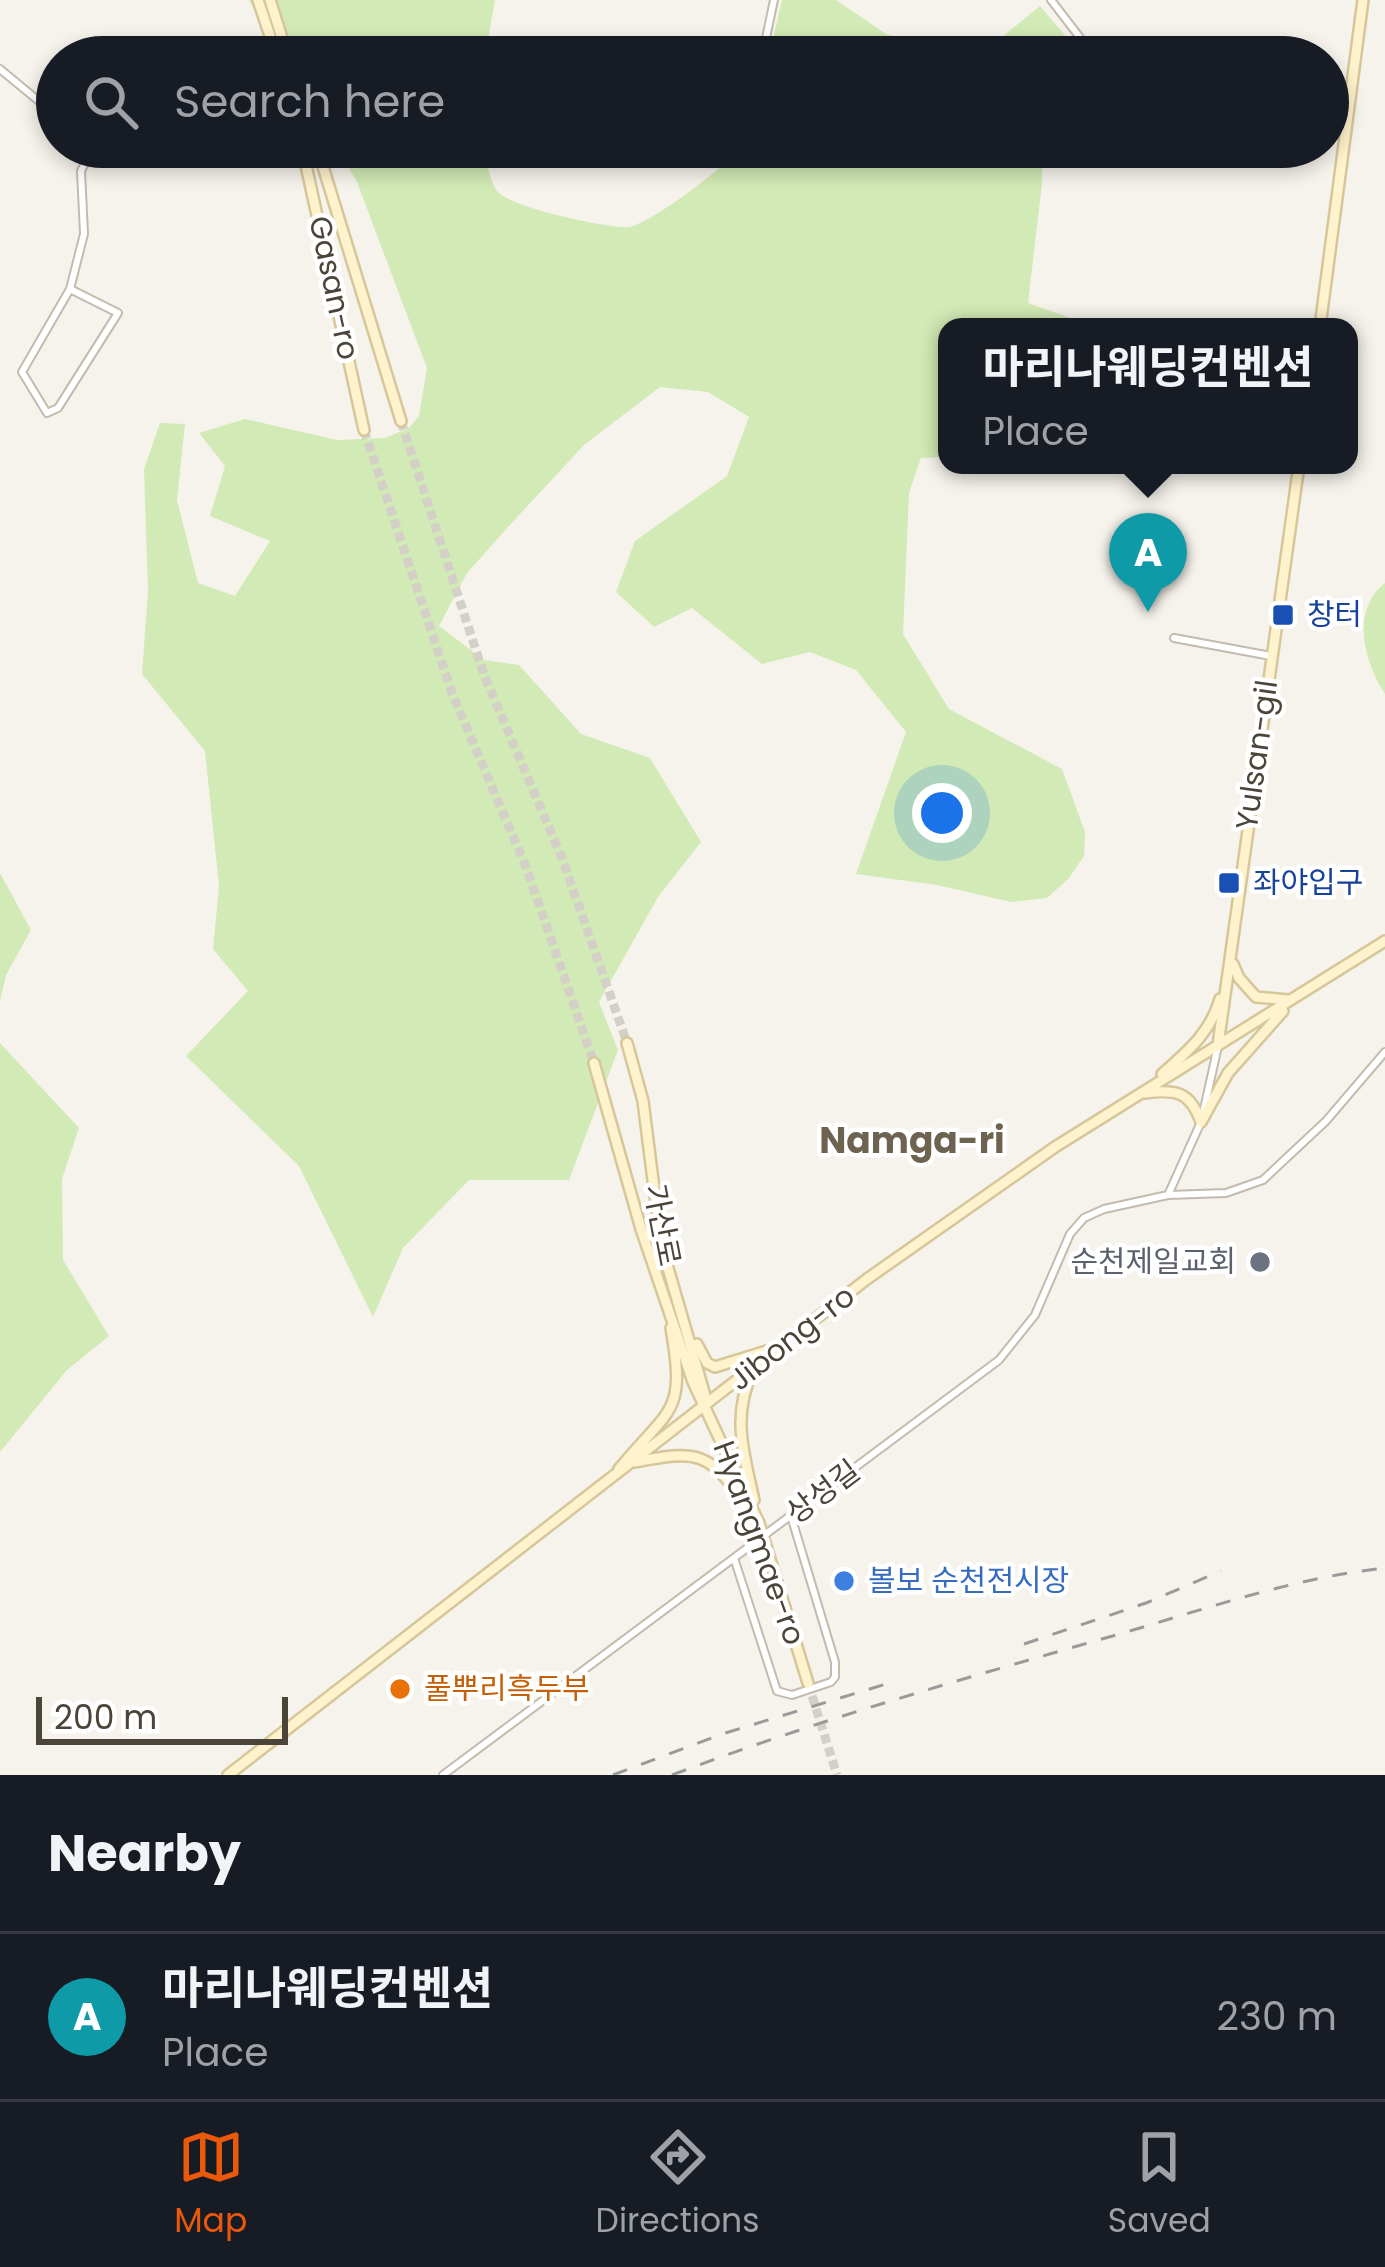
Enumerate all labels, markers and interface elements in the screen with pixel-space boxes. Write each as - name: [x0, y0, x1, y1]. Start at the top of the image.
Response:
- search box: [36, 36, 1349, 168]
- icon: search: [78, 69, 144, 135]
- text: Search here: [174, 70, 445, 133]
- street label: Gasan-ro: [298, 212, 371, 364]
- popup: [938, 318, 1358, 474]
- text: 마리나웨딩컨벤션: [982, 336, 1314, 399]
- text: Place: [982, 404, 1089, 459]
- pin: A: [1109, 513, 1187, 612]
- place label: 창터: [1307, 593, 1362, 636]
- marker: 창터: [1270, 602, 1296, 628]
- street label: Yulsan-gil: [1225, 677, 1288, 833]
- your location: [912, 783, 972, 843]
- place label: 좌야입구: [1253, 861, 1363, 904]
- marker: 좌야입구: [1216, 870, 1242, 896]
- district label: Namga-ri: [819, 1115, 1005, 1166]
- street label: 가산로: [633, 1180, 691, 1270]
- place label: 순천제일교회: [1070, 1240, 1236, 1283]
- marker: 순천제일교회: [1247, 1249, 1273, 1275]
- street label: Jibong-ro: [720, 1275, 864, 1400]
- street label: Hyangmae-ro: [703, 1435, 816, 1651]
- street label: 상성길: [777, 1450, 869, 1534]
- place label: 볼보 순천전시장: [868, 1559, 1069, 1602]
- marker: 볼보 순천전시장: [831, 1568, 857, 1594]
- place label: 풀뿌리흑두부: [424, 1667, 590, 1710]
- marker: 풀뿌리흑두부: [387, 1676, 413, 1702]
- scale bar: [36, 1691, 288, 1744]
- text: 200 m: [54, 1694, 157, 1741]
- text: Nearby: [48, 1817, 241, 1889]
- text: 마리나웨딩컨벤션: [162, 1957, 493, 2020]
- text: A: [73, 1989, 101, 2044]
- text: 230 m: [1217, 1989, 1337, 2044]
- text: Place: [162, 2025, 268, 2080]
- tab: Map: [174, 2124, 247, 2246]
- tab: Directions: [596, 2124, 759, 2246]
- tab: Saved: [1108, 2124, 1211, 2246]

